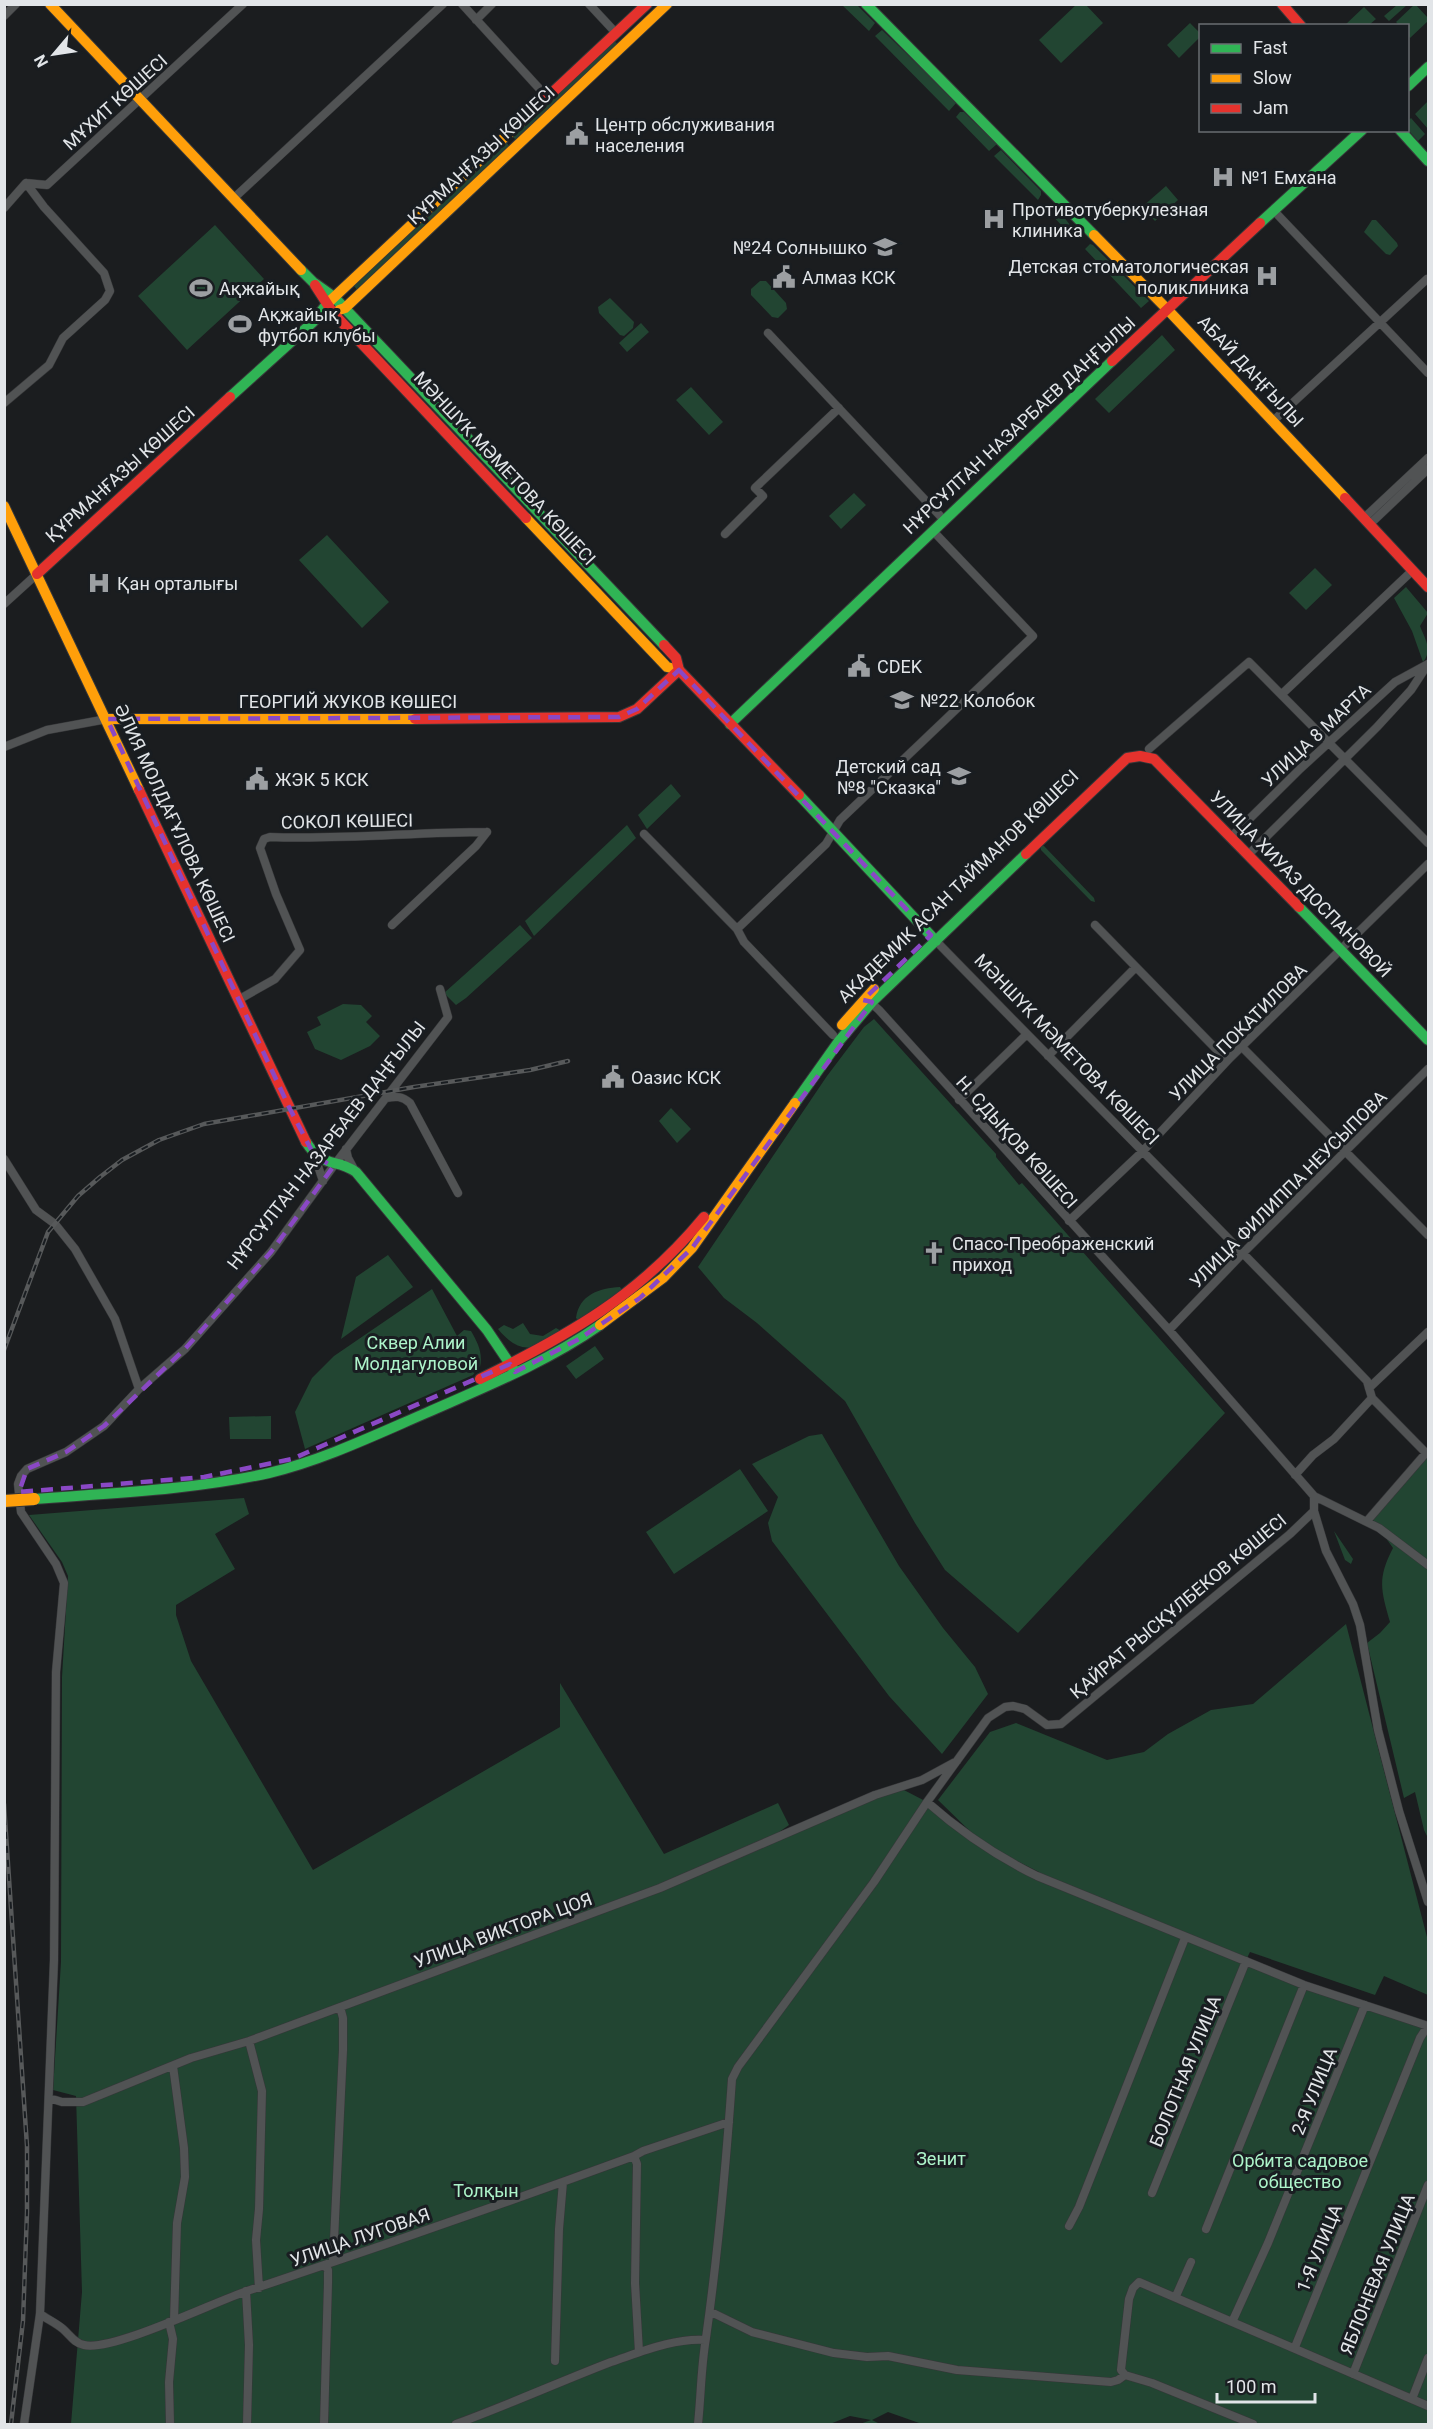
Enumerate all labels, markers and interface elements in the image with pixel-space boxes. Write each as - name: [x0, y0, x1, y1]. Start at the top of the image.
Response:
- north arrow: [24, 24, 84, 84]
- legend: [1199, 24, 1409, 132]
- text: Fast: [1253, 37, 1288, 58]
- street label: МҰХИТ КӨШЕСІ: [59, 50, 171, 154]
- text: N: [30, 51, 52, 71]
- text: Slow: [1253, 67, 1292, 88]
- street label: ҚҰРМАНҒАЗЫ КӨШЕСІ: [403, 81, 559, 229]
- text: Jam: [1253, 97, 1289, 118]
- place label: Центр обслуживания наcеления: [595, 114, 775, 156]
- public building icon: Центр обслуживания наcеления: [564, 121, 590, 147]
- hospital icon: №1 Емхана: [1210, 164, 1236, 190]
- place label: №1 Емхана: [1241, 167, 1337, 188]
- place label: Противотуберкулезная клиника: [1012, 199, 1208, 241]
- hospital icon: Противотуберкулезная клиника: [981, 206, 1007, 232]
- school or university icon: №24 Солнышко: [872, 234, 898, 260]
- place label: №24 Солнышко: [733, 237, 867, 258]
- place label: Детская стоматологическая поликлиника: [1009, 256, 1249, 298]
- hospital icon: Детская стоматологическая поликлиника: [1254, 263, 1280, 289]
- public building icon: Алмаз КСК: [771, 264, 797, 290]
- place label: Алмаз КСК: [802, 267, 896, 288]
- sports icon: Ақжайық: [188, 275, 214, 301]
- place label: Ақжайық: [219, 278, 300, 299]
- place label: Ақжайық футбол клубы: [258, 304, 376, 346]
- sports icon: Ақжайық футбол клубы: [227, 311, 253, 337]
- street label: АБАЙ ДАҢҒЫЛЫ: [1194, 311, 1308, 431]
- street label: НҰРСҰЛТАН НАЗАРБАЕВ ДАҢҒЫЛЫ: [899, 312, 1139, 538]
- street label: МӘНШҮК МӘМЕТОВА КӨШЕСІ: [410, 367, 600, 569]
- street label: ҚҰРМАНҒАЗЫ КӨШЕСІ: [41, 402, 199, 546]
- hospital icon: Қан орталығы: [86, 570, 112, 596]
- place label: Қан орталығы: [117, 573, 238, 594]
- public building icon: CDEK: [846, 653, 872, 679]
- place label: CDEK: [877, 656, 923, 677]
- street label: УЛИЦА 8 МАРТА: [1257, 679, 1375, 791]
- school or university icon: №22 Колобок: [889, 687, 915, 713]
- place label: №22 Колобок: [920, 690, 1036, 711]
- street label: ГЕОРГИЙ ЖУКОВ КӨШЕСІ: [239, 691, 457, 712]
- street label: ӘЛИЯ МОЛДАҒҰЛОВА КӨШЕСІ: [110, 700, 240, 946]
- place label: Детский сад №8 "Сказка": [836, 756, 941, 798]
- school or university icon: Детский сад №8 "Сказка": [946, 763, 972, 789]
- street label: АКАДЕМИК АСАН ТАЙМАНОВ КӨШЕСІ: [833, 765, 1083, 1007]
- public building icon: ЖЭК 5 КСК: [244, 766, 270, 792]
- place label: ЖЭК 5 КСК: [275, 769, 369, 790]
- street label: УЛИЦА ХИУАЗ ДОСПАНОВОЙ: [1206, 786, 1396, 982]
- street label: СОКОЛ КӨШЕСІ: [281, 809, 413, 833]
- street label: МӘНШҮК МӘМЕТОВА КӨШЕСІ: [970, 949, 1164, 1149]
- street label: УЛИЦА ПОКАТИЛОВА: [1165, 959, 1311, 1105]
- street label: НҰРСҰЛТАН НАЗАРБАЕВ ДАҢҒЫЛЫ: [223, 1017, 429, 1273]
- public building icon: Оазис КСК: [600, 1064, 626, 1090]
- place label: Оазис КСК: [631, 1067, 722, 1088]
- street label: Н. СДЫҚОВ КӨШЕСІ: [952, 1072, 1082, 1212]
- street label: УЛИЦА ФИЛИППА НЕУСЫПОВА: [1185, 1086, 1391, 1292]
- place label: Спасо-Преображенский приход: [952, 1233, 1155, 1275]
- church icon: Спасо-Преображенский приход: [921, 1240, 947, 1266]
- park label: Сквер Алии Молдагуловой: [354, 1332, 478, 1374]
- street label: ҚАЙРАТ РЫСҚҰЛБЕКОВ КӨШЕСІ: [1066, 1509, 1290, 1703]
- street label: УЛИЦА ВИКТОРА ЦОЯ: [411, 1888, 595, 1972]
- street label: БОЛОТНАЯ УЛИЦА: [1145, 1992, 1225, 2150]
- street label: 2-Я УЛИЦА: [1287, 2044, 1341, 2138]
- park label: Зенит: [916, 2148, 966, 2169]
- park label: Орбита садовое общество: [1232, 2150, 1368, 2192]
- park label: Толқын: [453, 2180, 519, 2201]
- street label: ЯБЛОНЕВАЯ УЛИЦА: [1335, 2190, 1419, 2357]
- street label: 1-Я УЛИЦА: [1292, 2201, 1346, 2295]
- street label: УЛИЦА ЛУГОВАЯ: [287, 2203, 433, 2271]
- scale bar: [1217, 2366, 1314, 2404]
- text: 100 m: [1226, 2376, 1277, 2397]

